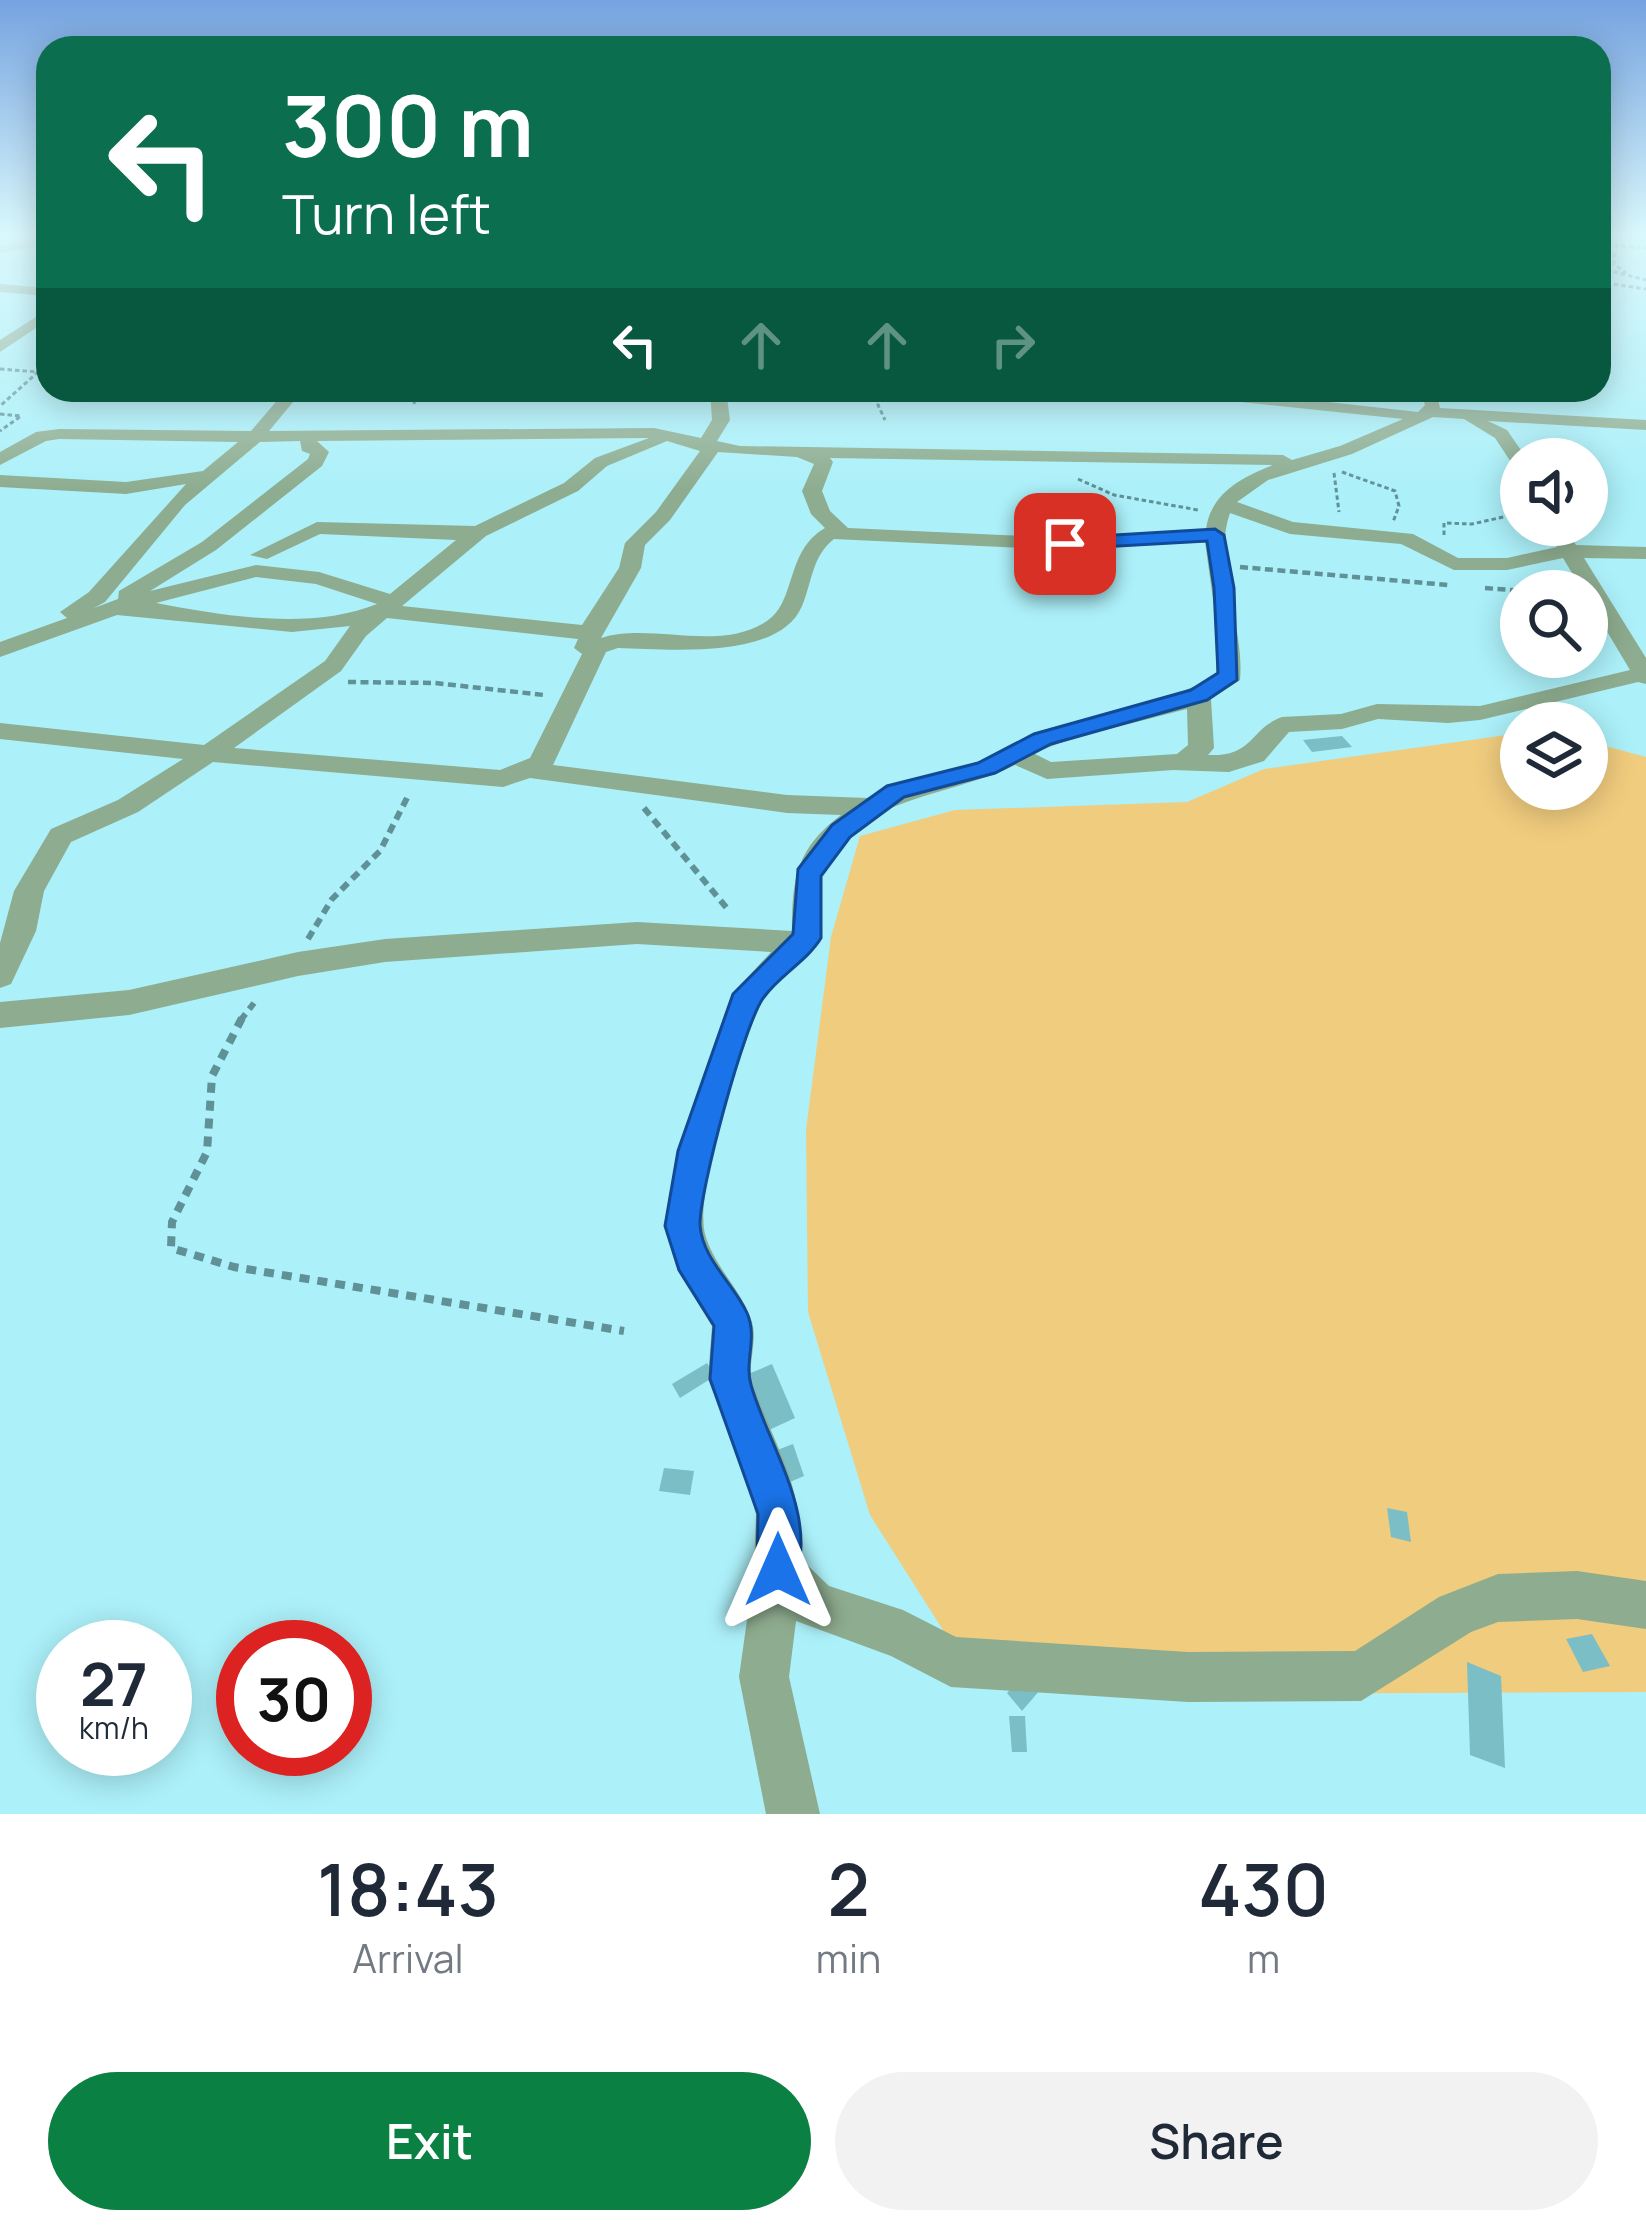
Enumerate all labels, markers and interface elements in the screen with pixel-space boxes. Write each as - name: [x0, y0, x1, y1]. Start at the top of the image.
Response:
- text: 300 m: [282, 67, 534, 182]
- icon: left: [84, 84, 240, 240]
- text: Turn left: [282, 176, 491, 250]
- icon: left: [602, 312, 668, 378]
- icon: ahead: [728, 312, 794, 378]
- icon: ahead: [854, 312, 920, 378]
- icon: right: [980, 312, 1046, 378]
- map controls: [1500, 438, 1608, 810]
- button: sound: [1500, 438, 1608, 546]
- pin: [1014, 493, 1116, 595]
- icon: arrive: [1032, 511, 1098, 577]
- button: search: [1500, 570, 1608, 678]
- button: layers: [1500, 702, 1608, 810]
- position arrow: [715, 1507, 841, 1633]
- speed limit sign: 30: [216, 1620, 372, 1776]
- text: 27: [80, 1642, 148, 1724]
- text: km/h: [79, 1707, 149, 1748]
- text: 18:43: [317, 1839, 499, 1938]
- text: 2: [827, 1839, 870, 1938]
- text: 430: [1198, 1839, 1329, 1938]
- text: Arrival: [352, 1931, 464, 1985]
- text: min: [816, 1931, 881, 1985]
- text: m: [1247, 1931, 1280, 1985]
- button: Exit: [48, 2072, 811, 2210]
- button: Share: [835, 2072, 1598, 2210]

